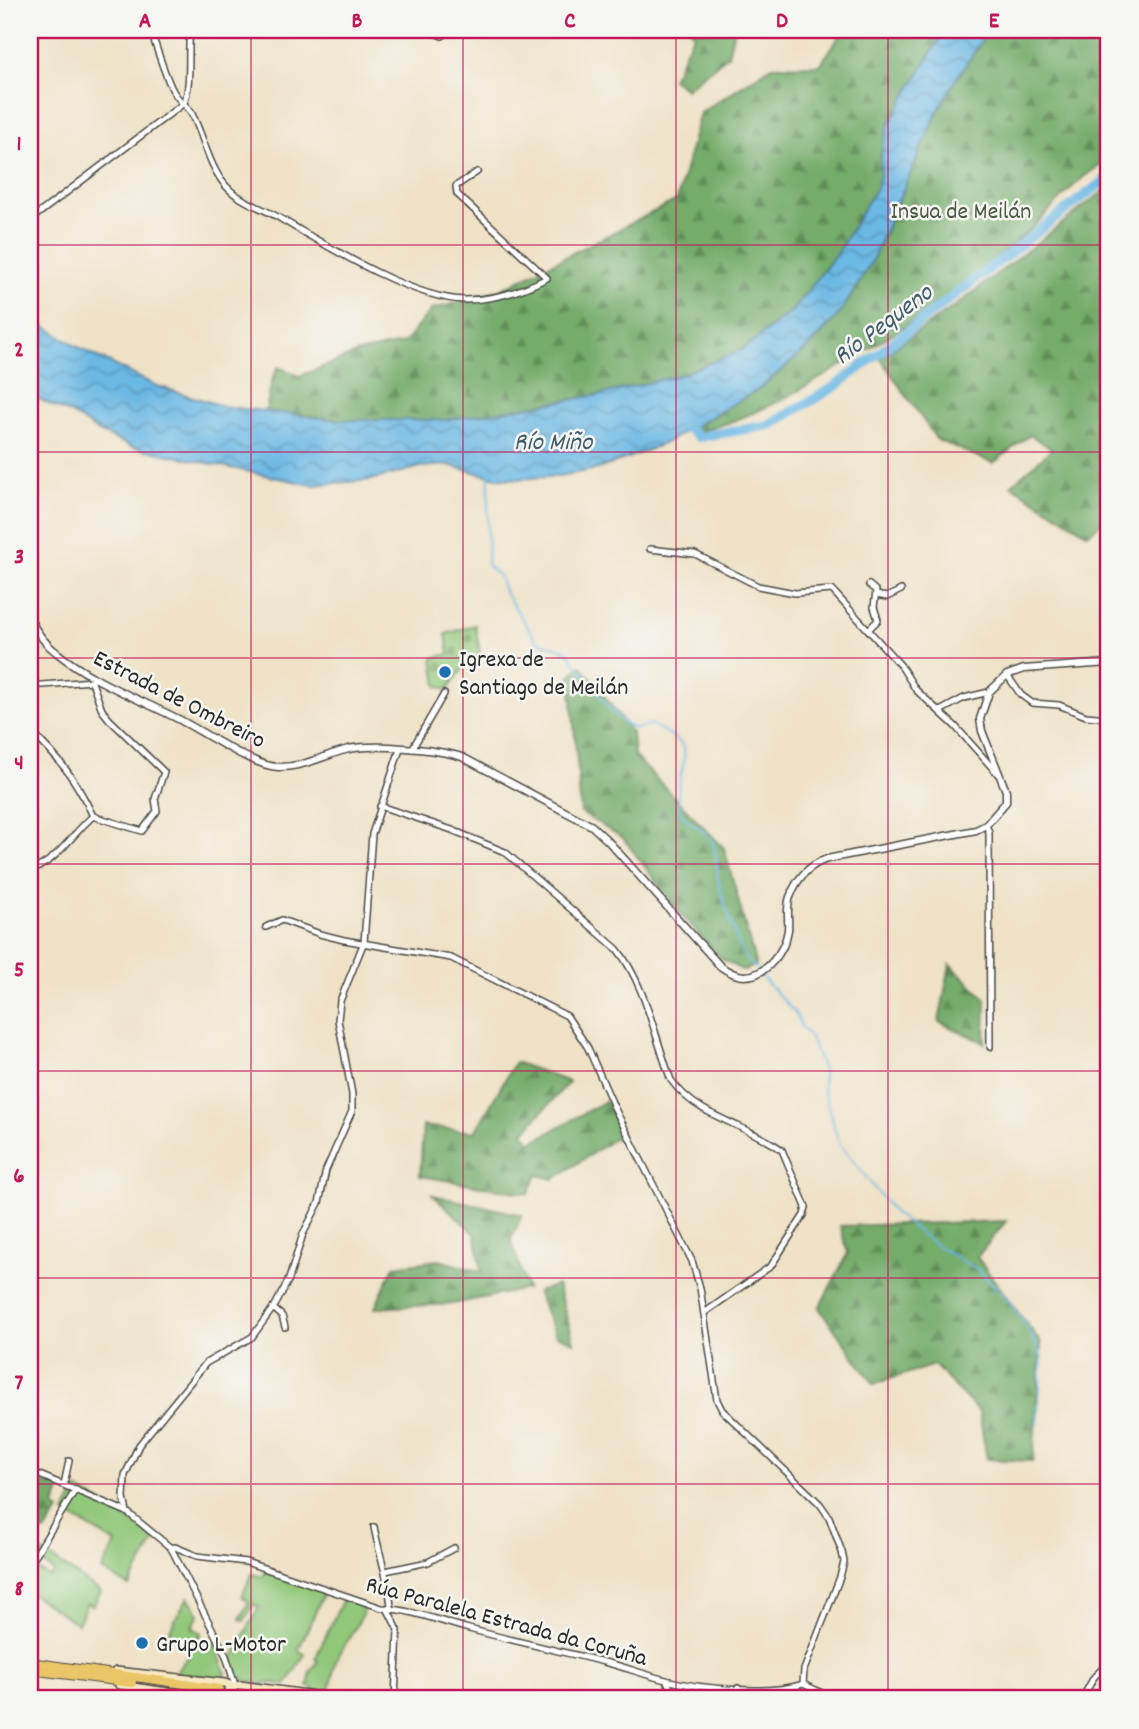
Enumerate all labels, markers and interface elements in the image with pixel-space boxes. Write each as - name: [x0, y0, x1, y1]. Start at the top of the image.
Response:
- text: A: [139, 6, 151, 39]
- text: B: [352, 6, 363, 39]
- text: C: [564, 6, 576, 39]
- text: D: [776, 6, 788, 39]
- text: E: [989, 6, 1000, 39]
- text: 1: [16, 129, 22, 162]
- park label: Insua de Meilán: [891, 196, 1031, 230]
- water label: Río Pequeno: [827, 275, 943, 375]
- text: 2: [14, 335, 24, 368]
- water label: Río Miño: [514, 425, 594, 462]
- text: 3: [14, 542, 24, 575]
- street label: Estrada de Ombreiro: [87, 643, 271, 759]
- place label: Igrexa de Santiago de Meilán: [459, 644, 628, 706]
- marker: Igrexa de Santiago de Meilán: [437, 664, 453, 680]
- text: 4: [14, 748, 24, 781]
- text: 5: [14, 955, 24, 988]
- text: 6: [13, 1161, 25, 1194]
- text: 7: [15, 1368, 24, 1401]
- street label: Rúa Paralela Estrada da Coruña: [362, 1569, 651, 1677]
- text: 8: [14, 1574, 24, 1607]
- place label: Grupo L-Motor: [156, 1629, 286, 1663]
- marker: Grupo L-Motor: [134, 1635, 150, 1651]

